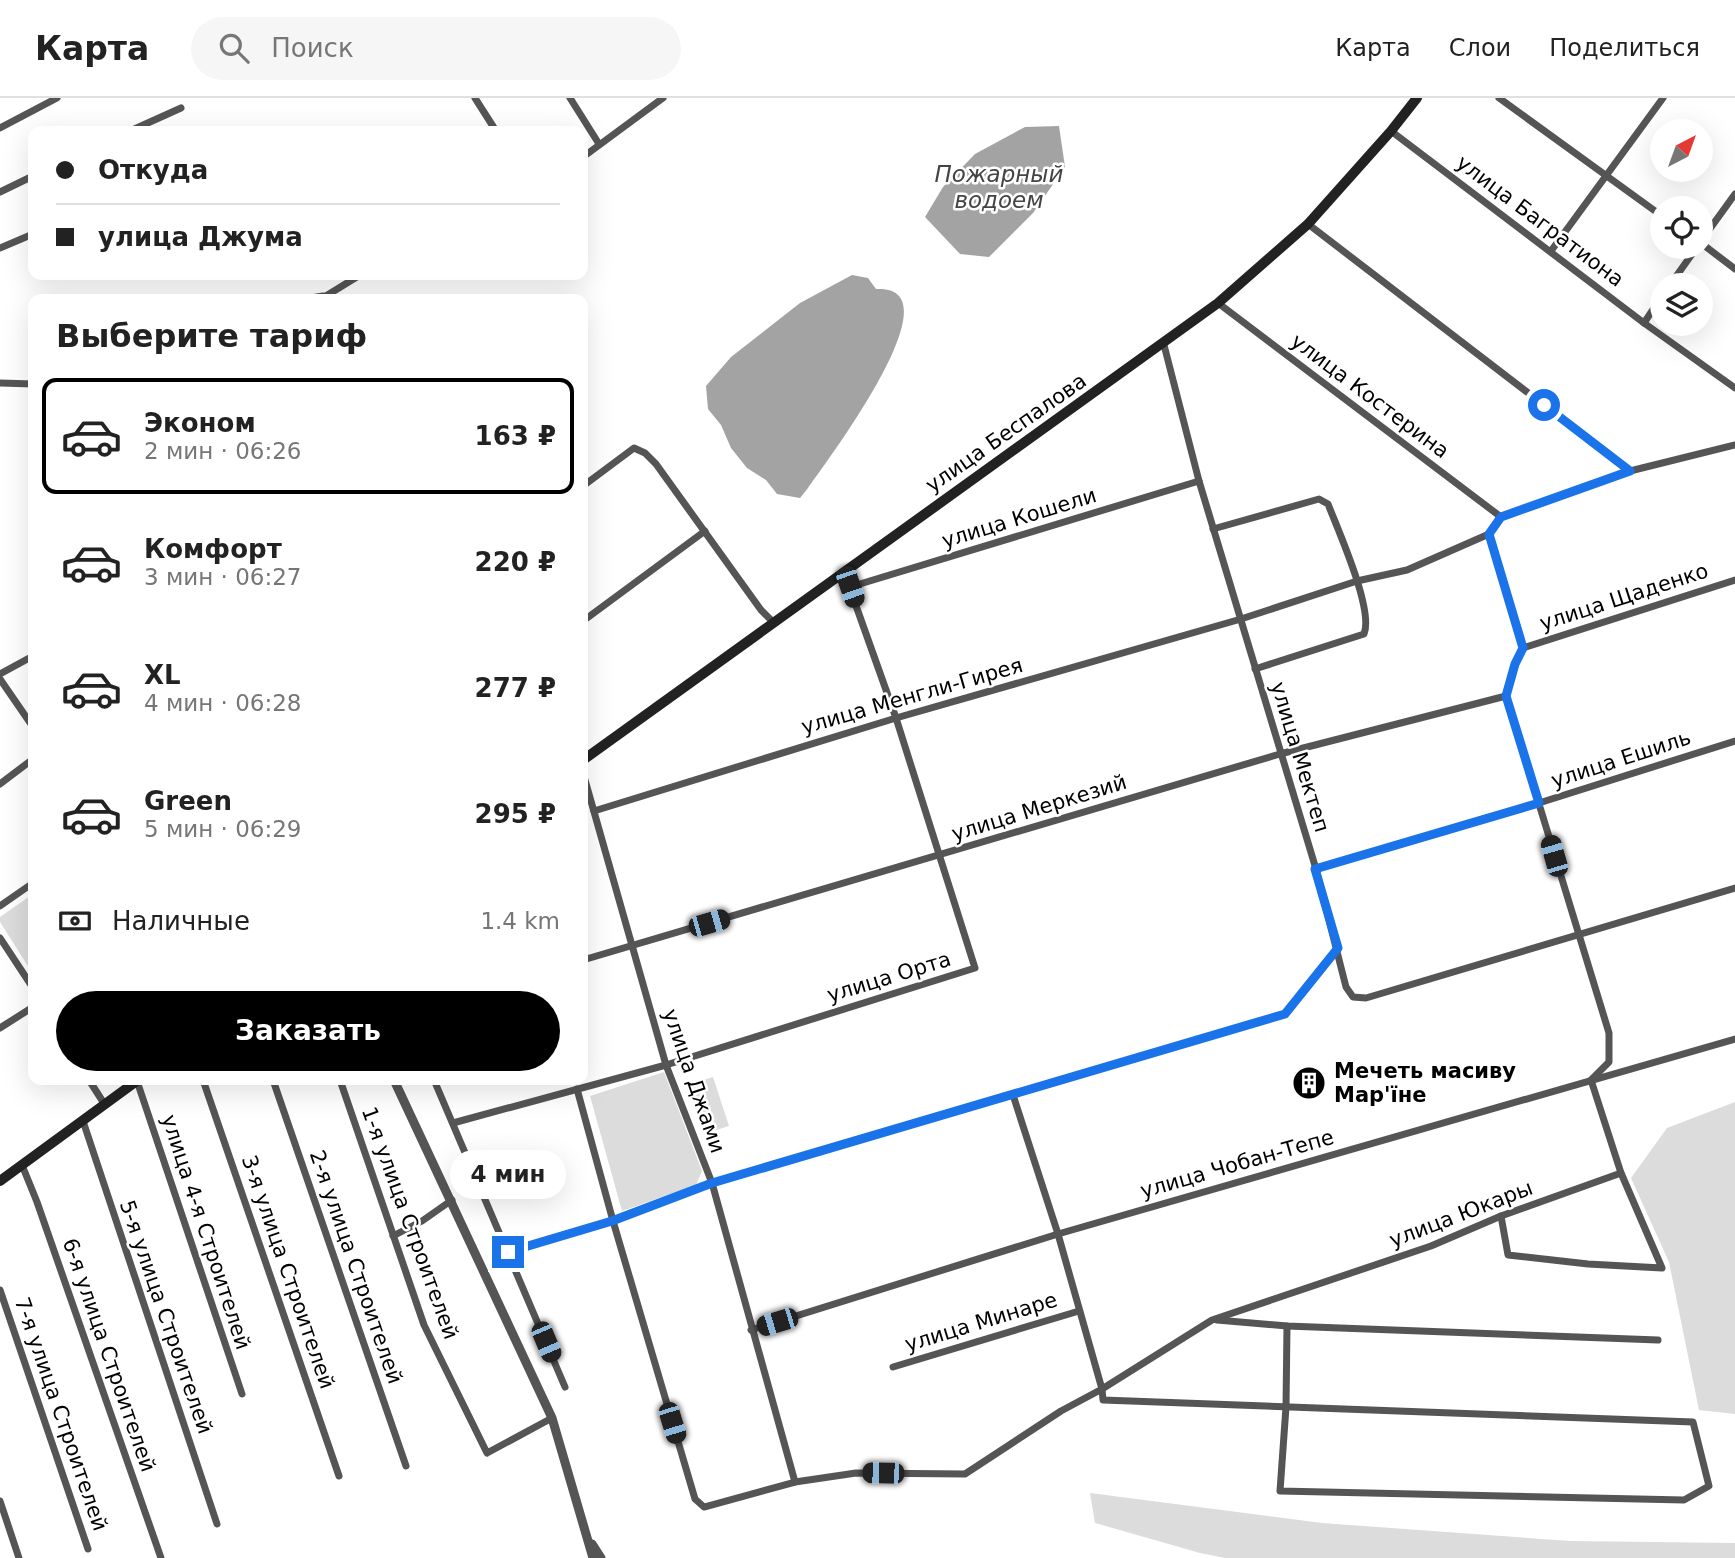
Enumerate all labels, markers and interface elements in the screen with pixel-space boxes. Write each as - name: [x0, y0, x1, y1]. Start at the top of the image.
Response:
- search box: [191, 17, 681, 80]
- text: Карта: [35, 29, 149, 68]
- icon: search: [215, 29, 253, 67]
- text: Поиск: [271, 33, 354, 63]
- text: Карта: [1335, 34, 1411, 62]
- text: Слои: [1449, 34, 1511, 62]
- text: Поделиться: [1549, 34, 1700, 62]
- north arrow: [1650, 119, 1713, 182]
- map controls: [1650, 119, 1713, 336]
- street label: улица Багратиона: [1452, 150, 1628, 292]
- text: Откуда: [98, 155, 208, 185]
- water label: Пожарный водоем: [935, 161, 1064, 213]
- button: locate: [1650, 196, 1713, 259]
- text: улица Джума: [98, 222, 303, 252]
- button: layers: [1650, 273, 1713, 336]
- text: Выберите тариф: [56, 317, 367, 355]
- street label: улица Костерина: [1286, 329, 1454, 463]
- street label: улица Беспалова: [921, 369, 1091, 497]
- route start: [1528, 389, 1560, 421]
- icon: car: [60, 405, 123, 468]
- text: Эконом: [144, 408, 256, 438]
- text: 163 ₽: [475, 421, 556, 451]
- text: 2 мин · 06:26: [144, 438, 302, 464]
- street label: улица Кошели: [939, 483, 1099, 553]
- icon: car: [60, 531, 123, 594]
- text: Комфорт: [144, 534, 282, 564]
- text: 220 ₽: [475, 547, 556, 577]
- street label: улица Щаденко: [1537, 558, 1711, 636]
- text: 3 мин · 06:27: [144, 564, 302, 590]
- car: [834, 564, 867, 610]
- street label: улица Менгли-Гирея: [799, 653, 1025, 739]
- icon: car: [60, 657, 123, 720]
- text: XL: [144, 660, 181, 690]
- text: 277 ₽: [475, 673, 556, 703]
- street label: улица Мектеп: [1266, 679, 1334, 835]
- text: 4 мин · 06:28: [144, 690, 302, 716]
- street label: улица Ешиль: [1548, 725, 1694, 793]
- street label: улица Меркезий: [949, 770, 1129, 846]
- icon: car: [60, 783, 123, 846]
- text: Green: [144, 786, 232, 816]
- text: 295 ₽: [475, 799, 556, 829]
- text: 5 мин · 06:29: [144, 816, 302, 842]
- car: [1539, 833, 1570, 879]
- icon: cash: [56, 902, 94, 940]
- text: Наличные: [112, 906, 250, 936]
- car: [686, 907, 733, 939]
- text: 1.4 km: [480, 908, 560, 934]
- street label: улица Орта: [824, 947, 954, 1007]
- button: Заказать: [56, 991, 560, 1071]
- street label: улица Джами: [658, 1006, 730, 1156]
- place label: Мечеть масиву Мар'їне: [1334, 1059, 1516, 1107]
- building icon: Мечеть масиву Мар'їне: [1290, 1064, 1328, 1102]
- street label: 1-я улица Строителей: [357, 1104, 463, 1342]
- street label: улица 4-я Строителей: [157, 1112, 255, 1352]
- street label: улица Чобан-Тепе: [1138, 1125, 1336, 1203]
- street label: 2-я улица Строителей: [305, 1147, 407, 1387]
- callout: 4 мин: [450, 1150, 566, 1200]
- street label: 3-я улица Строителей: [237, 1152, 339, 1392]
- text: 4 мин: [471, 1161, 545, 1187]
- street label: улица Юкары: [1386, 1176, 1536, 1252]
- street label: 5-я улица Строителей: [115, 1197, 217, 1437]
- street label: 6-я улица Строителей: [58, 1235, 160, 1475]
- route end: [492, 1236, 524, 1268]
- street label: улица Минаре: [902, 1287, 1060, 1357]
- street label: 7-я улица Строителей: [10, 1294, 112, 1534]
- car: [754, 1306, 801, 1338]
- car: [529, 1319, 564, 1365]
- car: [656, 1400, 689, 1446]
- car: [862, 1462, 905, 1484]

